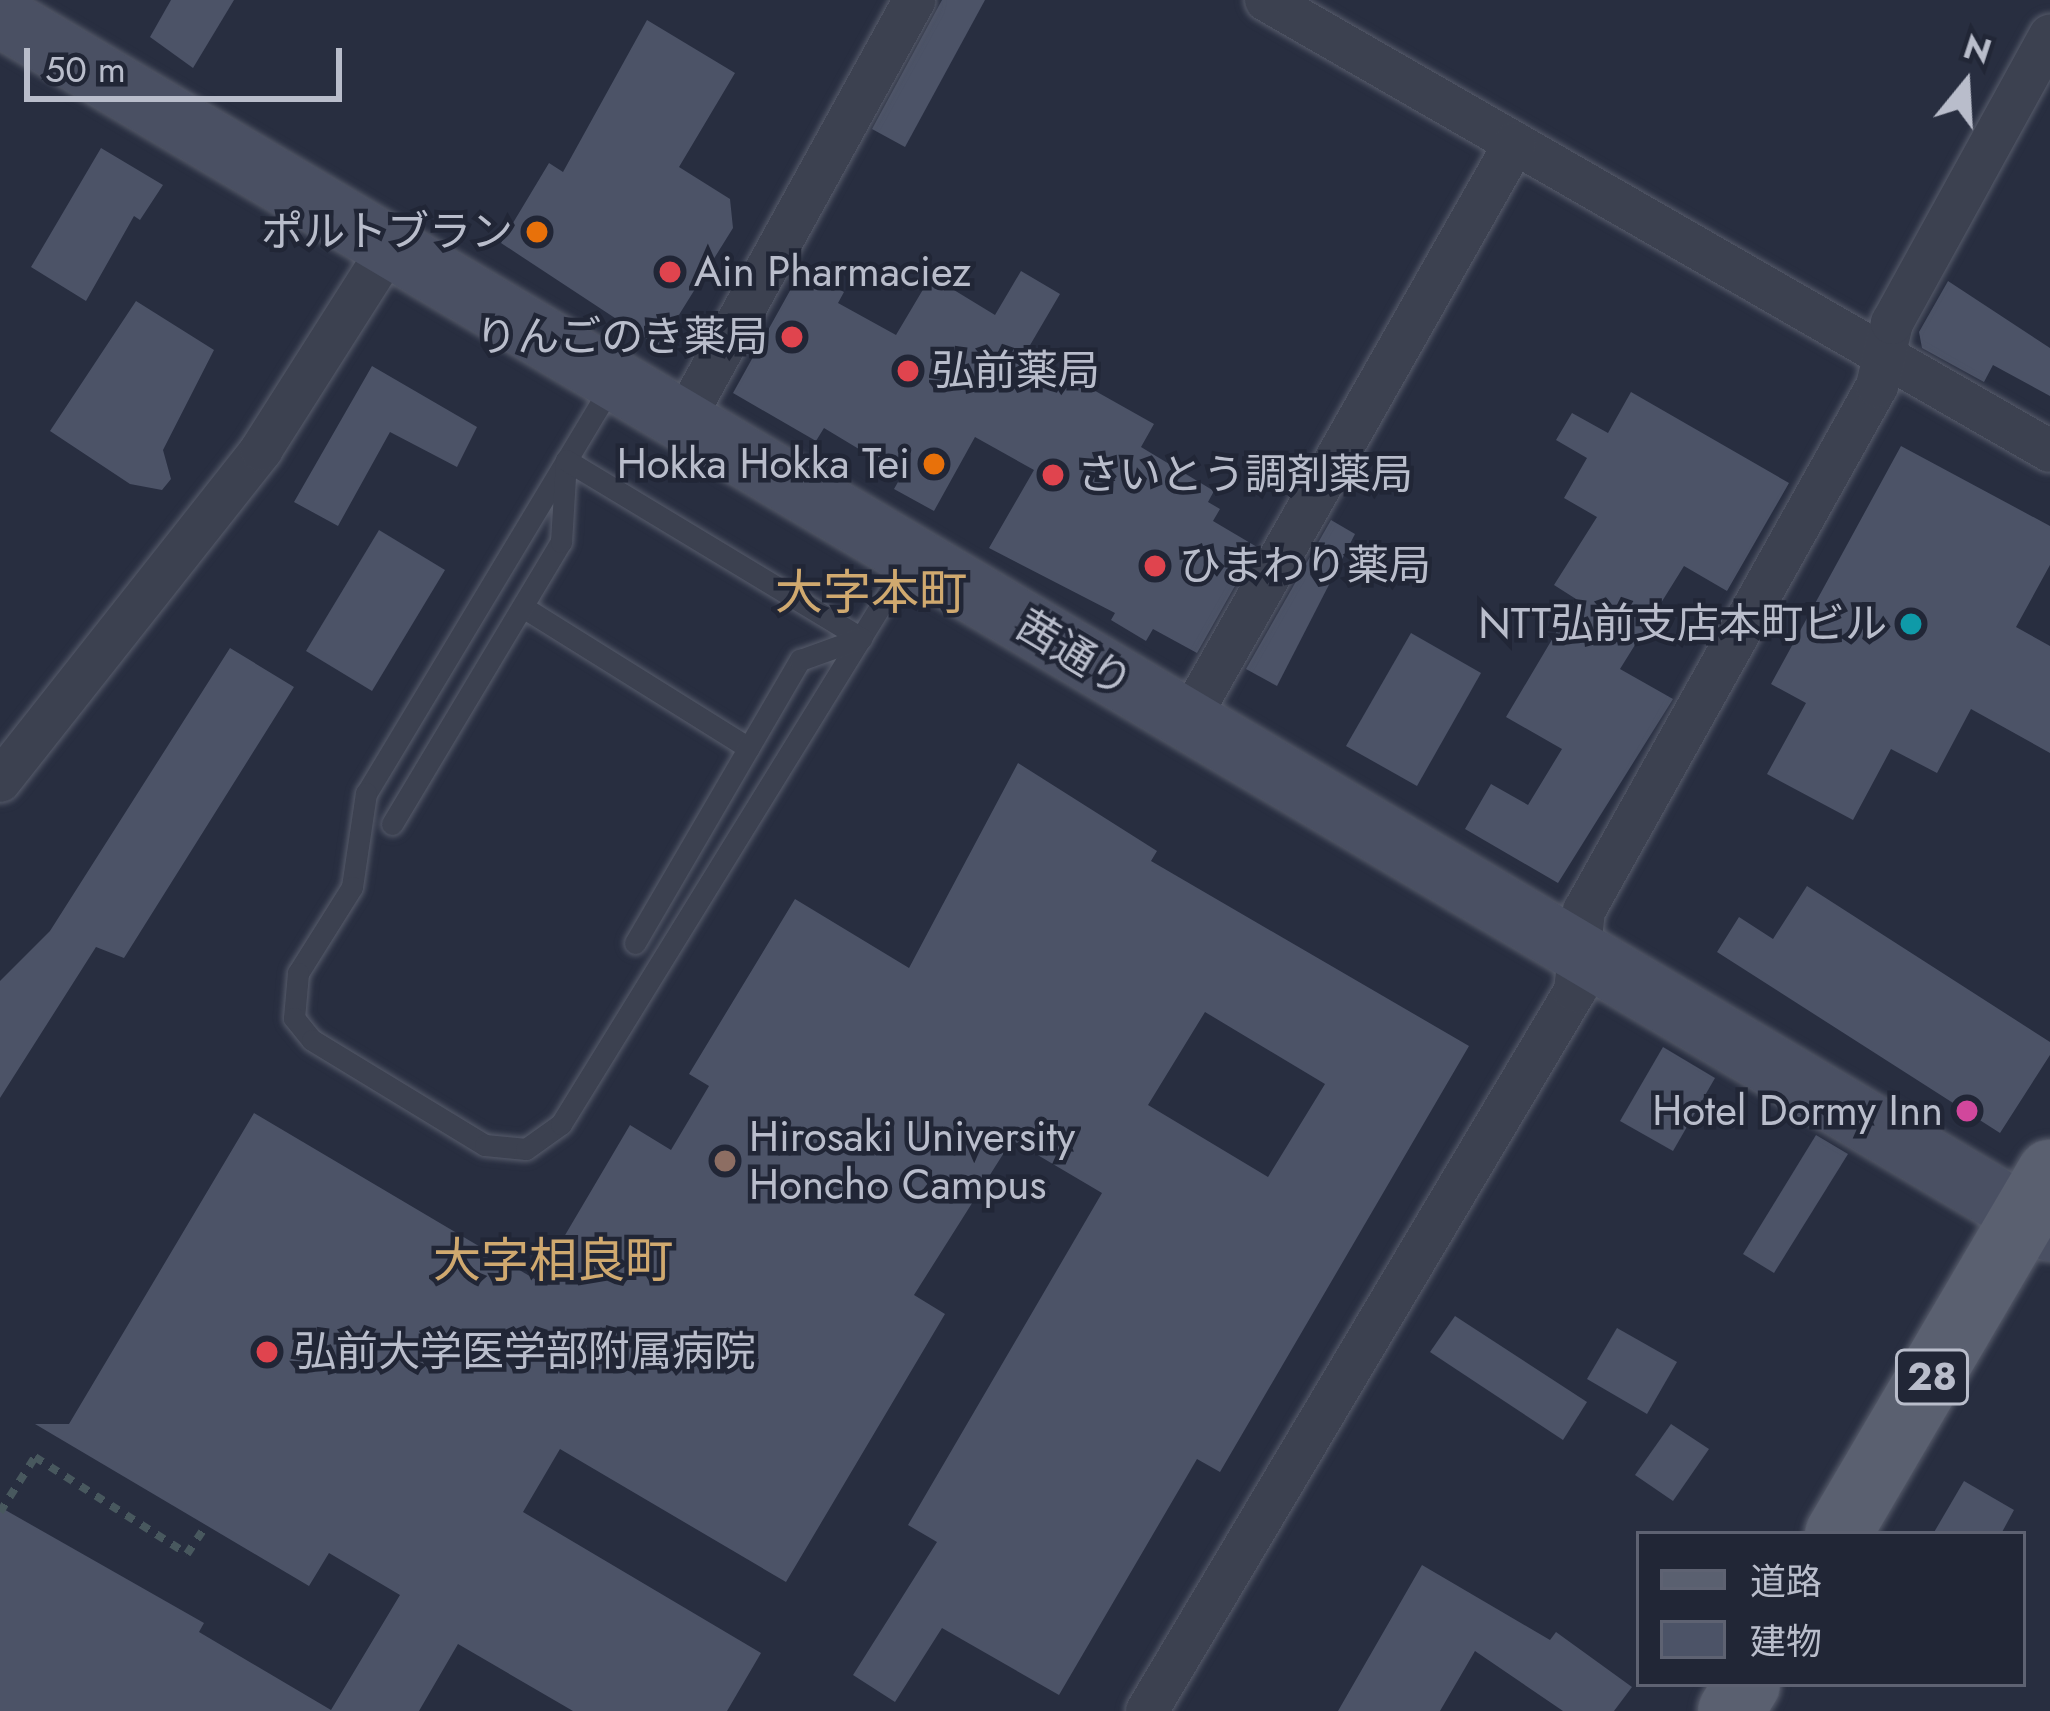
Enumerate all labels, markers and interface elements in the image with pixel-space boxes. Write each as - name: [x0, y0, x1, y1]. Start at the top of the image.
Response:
- text: N: [1958, 23, 1997, 76]
- scale bar: [30, 24, 348, 98]
- north arrow: [1906, 24, 2026, 144]
- text: 50 m: [45, 43, 126, 95]
- place label: ポルトブラン: [261, 207, 513, 257]
- marker: ポルトブラン: [524, 219, 550, 245]
- place label: Ain Pharmaciez: [694, 247, 971, 297]
- marker: Ain Pharmaciez: [657, 259, 683, 285]
- place label: りんごのき薬局: [474, 312, 768, 362]
- marker: りんごのき薬局: [779, 324, 805, 350]
- place label: 弘前薬局: [932, 346, 1100, 396]
- marker: 弘前薬局: [895, 358, 921, 384]
- place label: Hokka Hokka Tei: [617, 439, 910, 489]
- place label: さいとう調剤薬局: [1077, 450, 1413, 500]
- marker: Hokka Hokka Tei: [921, 451, 947, 477]
- marker: さいとう調剤薬局: [1040, 462, 1066, 488]
- place label: ひまわり薬局: [1179, 541, 1431, 591]
- marker: ひまわり薬局: [1142, 553, 1168, 579]
- district label: 大字本町: [775, 564, 967, 622]
- place label: NTT弘前支店本町ビル: [1478, 599, 1887, 649]
- street label: 茜通り: [1007, 600, 1141, 708]
- marker: NTT弘前支店本町ビル: [1898, 611, 1924, 637]
- place label: Hotel Dormy Inn: [1652, 1086, 1943, 1136]
- marker: Hotel Dormy Inn: [1954, 1098, 1980, 1124]
- place label: Hirosaki University Honcho Campus: [749, 1112, 1075, 1210]
- marker: Hirosaki University Honcho Campus: [712, 1148, 738, 1174]
- district label: 大字相良町: [433, 1232, 673, 1290]
- place label: 弘前大学医学部附属病院: [294, 1327, 756, 1377]
- marker: 弘前大学医学部附属病院: [251, 1336, 283, 1368]
- road number: 28: [1893, 1344, 1971, 1410]
- legend: [1636, 1531, 2026, 1687]
- text: 道路: [1750, 1555, 1822, 1607]
- text: 建物: [1750, 1615, 1822, 1667]

